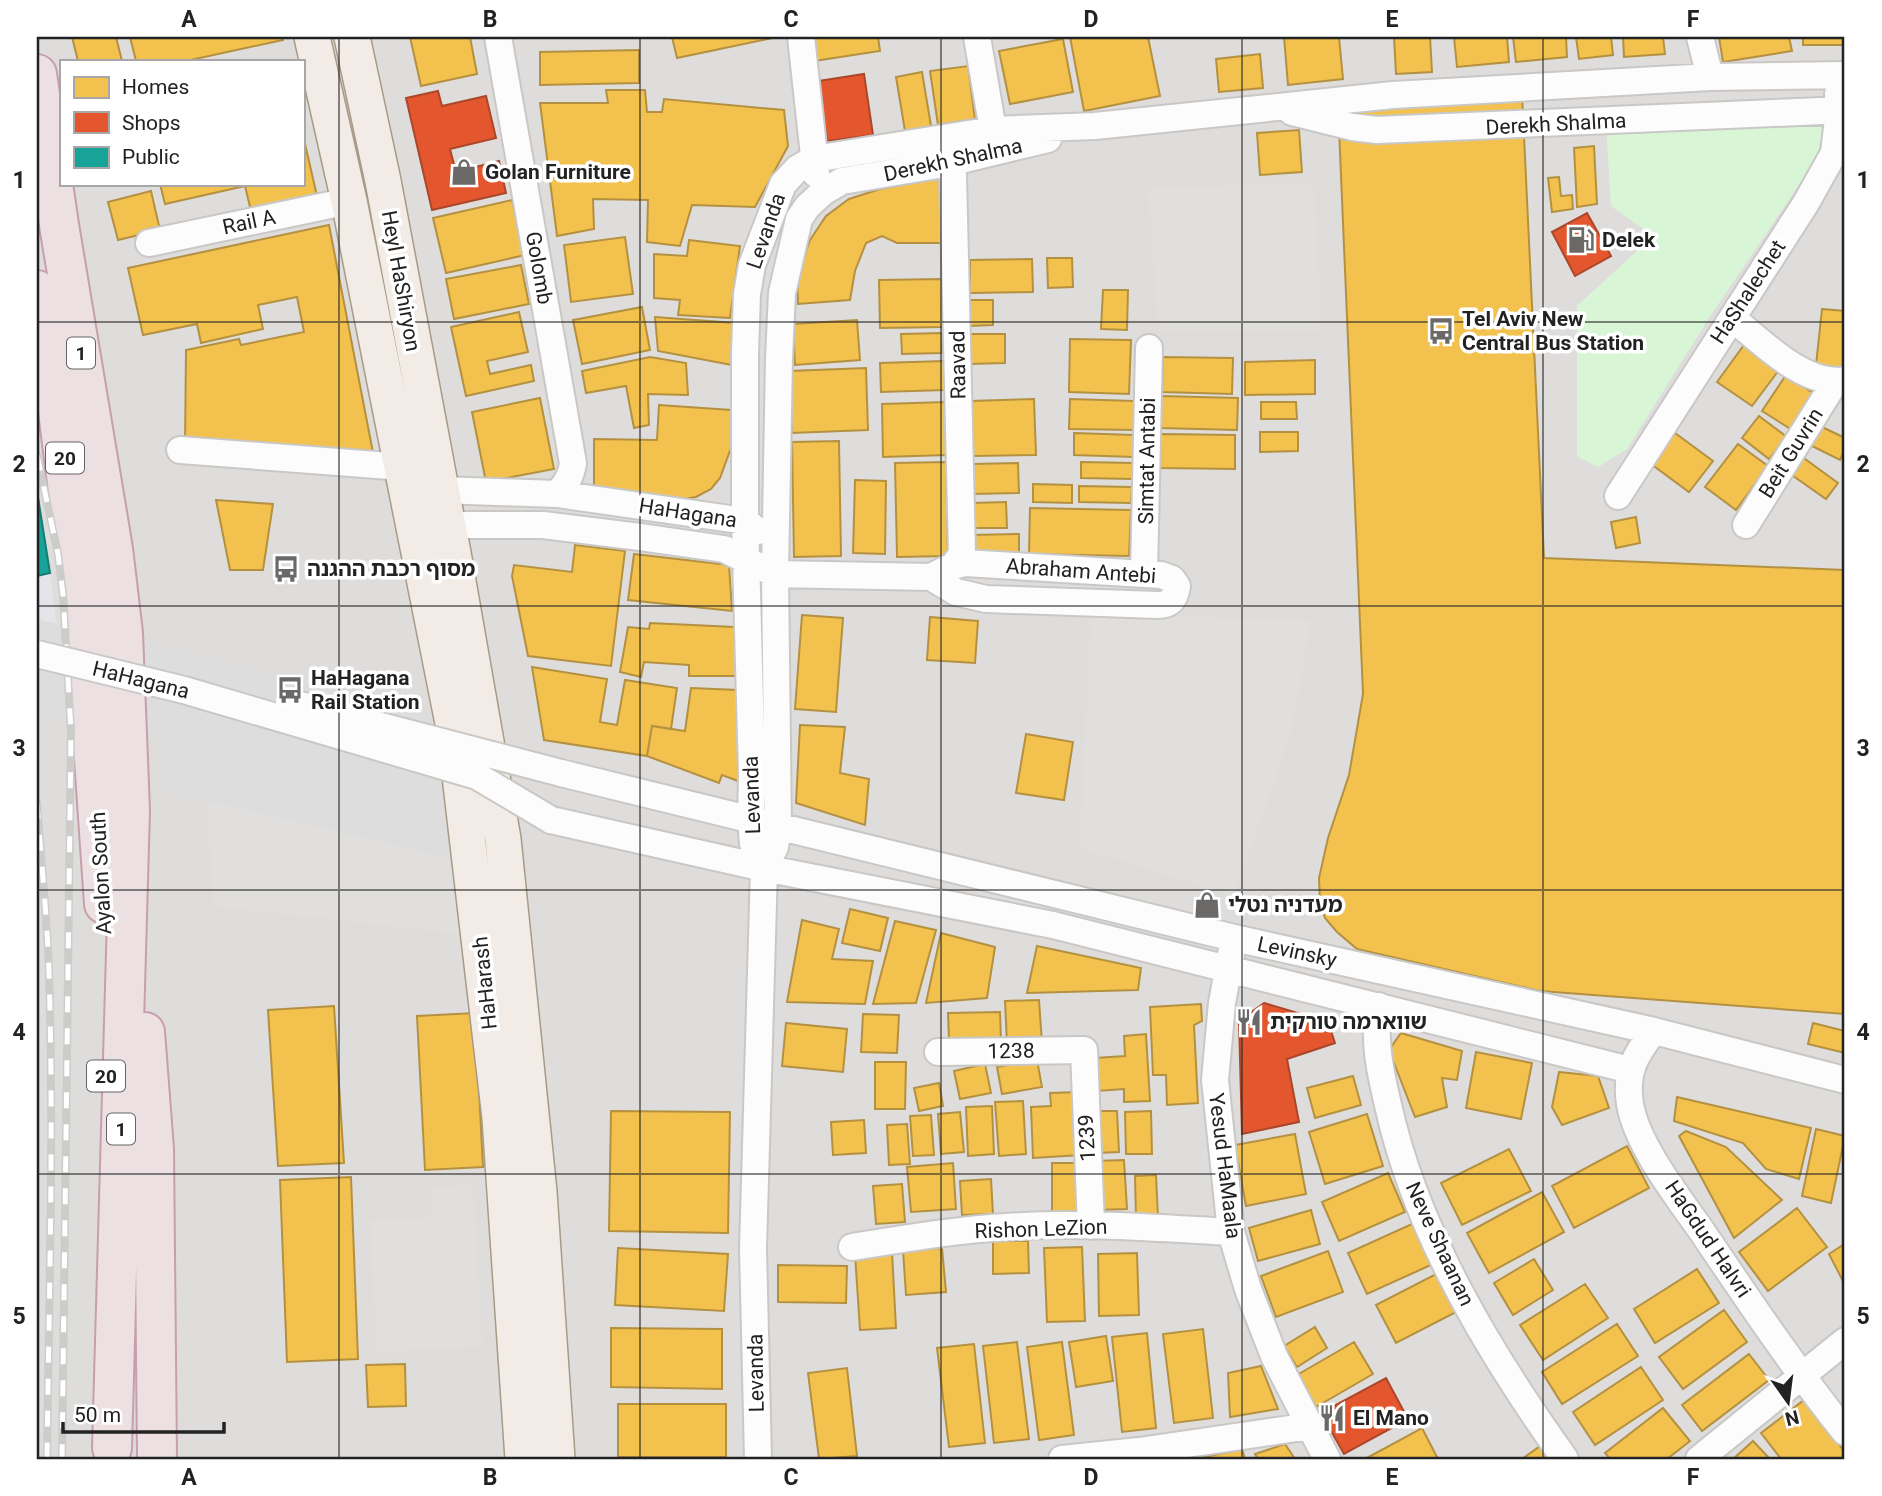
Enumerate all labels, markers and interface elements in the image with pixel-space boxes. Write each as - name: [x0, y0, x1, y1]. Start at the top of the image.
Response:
- text: A: [181, 6, 197, 33]
- text: B: [483, 6, 497, 33]
- text: C: [783, 6, 799, 33]
- text: D: [1084, 6, 1098, 33]
- text: E: [1386, 6, 1399, 33]
- text: F: [1687, 6, 1700, 33]
- legend: [60, 60, 304, 186]
- text: Homes: [122, 75, 189, 99]
- street label: Derekh Shalma: [1485, 108, 1627, 140]
- text: Shops: [122, 111, 181, 135]
- street label: Derekh Shalma: [882, 134, 1024, 186]
- text: Public: [122, 145, 180, 169]
- shop icon: Golan Furniture: [449, 157, 479, 187]
- place label: Golan Furniture: [485, 160, 631, 184]
- text: 1: [12, 167, 26, 194]
- text: 1: [1856, 167, 1870, 194]
- street label: Levanda: [742, 190, 790, 272]
- street label: Rail A: [220, 205, 278, 239]
- street label: Heyl HaShiryon: [377, 209, 425, 353]
- fuel station icon: Delek: [1566, 225, 1596, 255]
- place label: Delek: [1602, 228, 1656, 252]
- street label: Golomb: [521, 230, 557, 306]
- street label: HaShalechet: [1706, 236, 1790, 348]
- place label: Tel Aviv New Central Bus Station: [1462, 307, 1644, 355]
- bus stop icon: Tel Aviv New Central Bus Station: [1426, 316, 1456, 346]
- street label: Raavad: [945, 330, 971, 400]
- road number: 1: [67, 338, 95, 368]
- street label: Simtat Antabi: [1134, 397, 1160, 525]
- street label: Beit Guvrin: [1754, 404, 1828, 502]
- road number: 20: [46, 442, 84, 474]
- text: 2: [12, 451, 26, 478]
- text: 2: [1856, 451, 1870, 478]
- street label: HaHagana: [637, 493, 739, 533]
- bus stop icon: מסוף רכבת ההגנה: [271, 554, 301, 584]
- street label: Abraham Antebi: [1005, 554, 1157, 588]
- place label: מסוף רכבת ההגנה: [307, 557, 476, 581]
- street label: HaHagana: [90, 656, 192, 704]
- place label: HaHagana Rail Station: [311, 666, 420, 714]
- bus stop icon: HaHagana Rail Station: [275, 675, 305, 705]
- text: 3: [12, 735, 26, 762]
- text: 3: [1856, 735, 1870, 762]
- street label: Levanda: [739, 755, 765, 835]
- street label: Ayalon South: [86, 811, 116, 935]
- shop icon: מעדניה נטלי: [1192, 890, 1222, 920]
- place label: מעדניה נטלי: [1228, 893, 1343, 917]
- street label: Levinsky: [1255, 932, 1339, 972]
- street label: HaHarash: [468, 935, 502, 1031]
- restaurant icon: שווארמה טורקית: [1234, 1007, 1264, 1037]
- place label: שווארמה טורקית: [1270, 1010, 1427, 1034]
- text: 4: [12, 1019, 26, 1046]
- text: 4: [1856, 1019, 1870, 1046]
- street label: 1238: [987, 1039, 1035, 1063]
- road number: 20: [87, 1060, 125, 1092]
- street label: Yesud HaMaala: [1204, 1092, 1246, 1240]
- road number: 1: [107, 1114, 135, 1144]
- street label: 1239: [1074, 1114, 1100, 1162]
- street label: HaGdud HaIvri: [1660, 1176, 1756, 1302]
- street label: Neve Shaanan: [1401, 1178, 1479, 1310]
- street label: Rishon LeZion: [974, 1215, 1108, 1243]
- text: 5: [12, 1303, 26, 1330]
- text: 5: [1856, 1303, 1870, 1330]
- street label: Levanda: [743, 1333, 769, 1413]
- north arrow: [1752, 1366, 1822, 1436]
- scale bar: [63, 1391, 224, 1435]
- text: 50 m: [74, 1403, 121, 1427]
- restaurant icon: El Mano: [1317, 1403, 1347, 1433]
- text: N: [1783, 1405, 1801, 1431]
- place label: El Mano: [1353, 1406, 1429, 1430]
- text: A: [181, 1464, 197, 1491]
- text: B: [483, 1464, 497, 1491]
- text: C: [783, 1464, 799, 1491]
- text: D: [1084, 1464, 1098, 1491]
- text: E: [1386, 1464, 1399, 1491]
- text: F: [1687, 1464, 1700, 1491]

